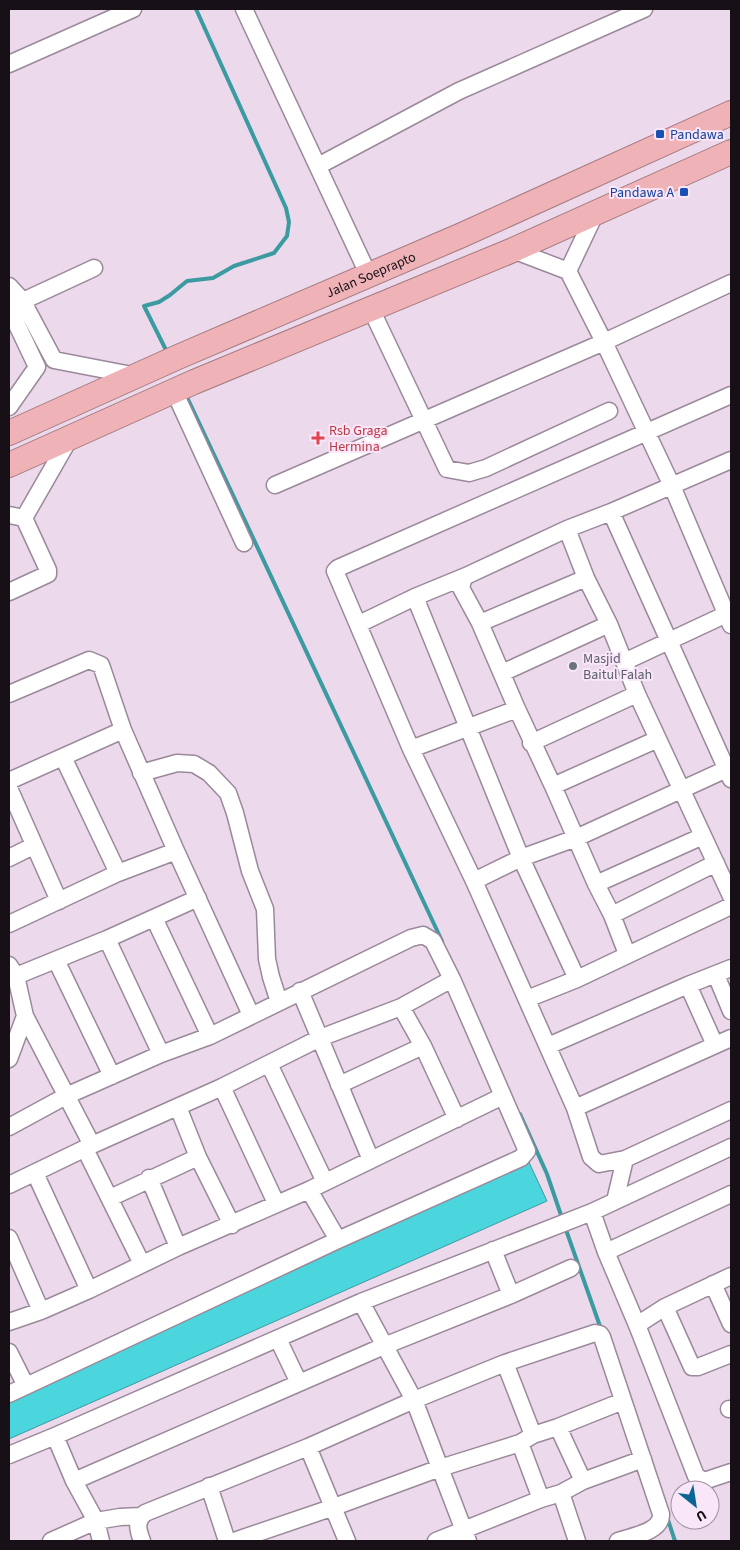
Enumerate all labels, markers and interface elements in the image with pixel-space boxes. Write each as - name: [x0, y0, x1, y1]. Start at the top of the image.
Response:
- place label: Pandawa: [670, 125, 724, 145]
- marker: Pandawa: [654, 128, 666, 140]
- place label: Pandawa A: [610, 183, 674, 203]
- marker: Pandawa A: [678, 186, 690, 198]
- street label: Jalan Soeprapto: [323, 247, 419, 303]
- place label: Rsb Graga Hermina: [329, 421, 387, 457]
- marker: Rsb Graga Hermina: [311, 431, 325, 445]
- place label: Masjid Baitul Falah: [583, 649, 652, 685]
- marker: Masjid Baitul Falah: [567, 660, 579, 672]
- north arrow: [670, 1480, 720, 1530]
- text: U: [692, 1504, 710, 1526]

